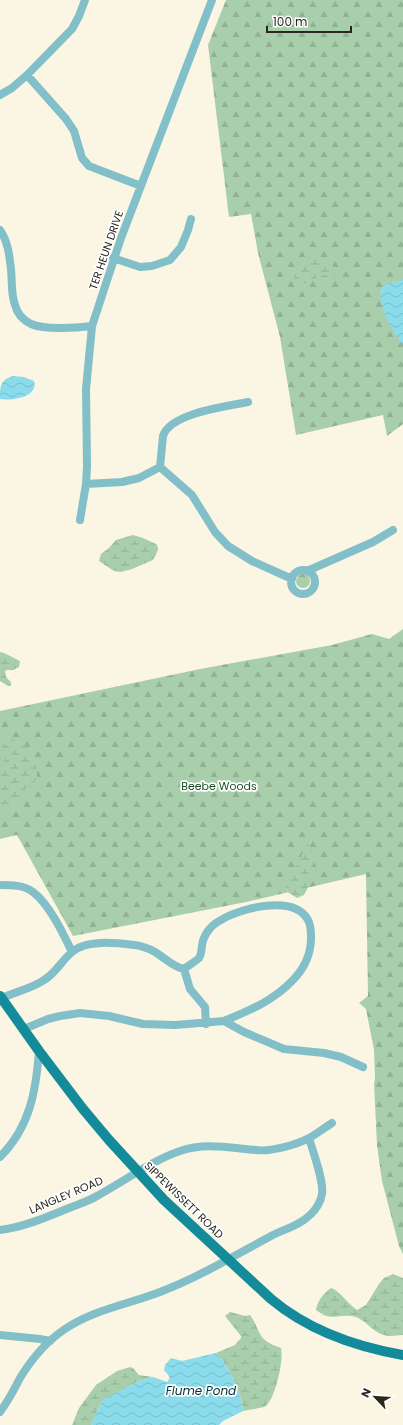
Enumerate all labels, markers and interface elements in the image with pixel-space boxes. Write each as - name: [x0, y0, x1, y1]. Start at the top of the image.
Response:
- scale bar: [267, 8, 351, 34]
- text: 100 m: [273, 13, 307, 30]
- street label: TER HEUN DRIVE: [85, 208, 127, 292]
- park label: Beebe Woods: [181, 778, 257, 794]
- street label: SIPPEWISSETT ROAD: [141, 1158, 227, 1242]
- street label: LANGLEY ROAD: [27, 1172, 106, 1218]
- north arrow: [355, 1377, 395, 1417]
- water label: Flume Pond: [166, 1382, 237, 1399]
- text: N: [357, 1386, 375, 1400]

